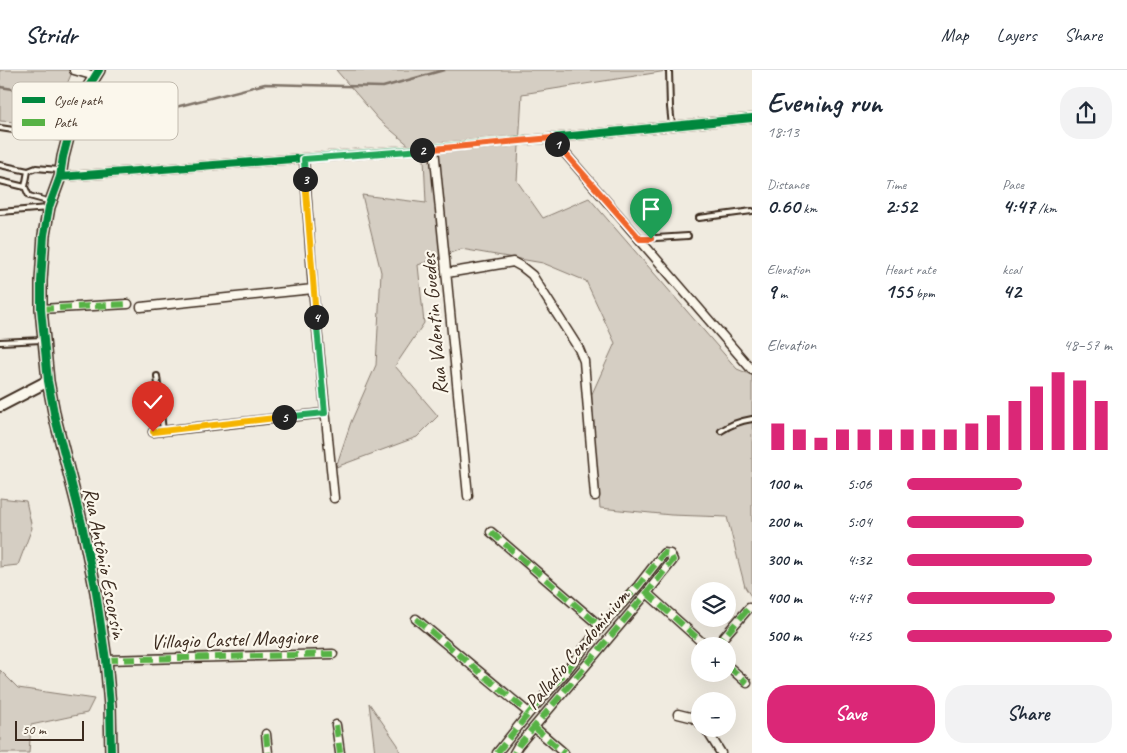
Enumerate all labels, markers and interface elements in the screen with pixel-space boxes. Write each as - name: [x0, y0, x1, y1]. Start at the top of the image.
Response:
- text: Stridr: [25, 20, 77, 50]
- text: Map: [941, 24, 969, 46]
- text: Layers: [997, 24, 1036, 46]
- text: Share: [1064, 24, 1102, 46]
- legend: [12, 82, 178, 140]
- text: Evening run: [767, 85, 882, 120]
- button: share: [1060, 87, 1112, 139]
- text: Cycle path: [54, 92, 103, 109]
- text: Path: [54, 114, 78, 131]
- text: 18:13: [767, 122, 799, 142]
- pin: 1: [544, 132, 570, 156]
- text: 1: [554, 136, 561, 153]
- pin: 2: [410, 138, 434, 162]
- text: 2: [419, 142, 426, 159]
- pin: 3: [292, 166, 318, 192]
- text: 3: [302, 171, 309, 188]
- text: Distance: [767, 176, 809, 193]
- text: Time: [885, 176, 906, 193]
- text: Pace: [1002, 176, 1024, 193]
- pin: [630, 188, 672, 239]
- text: 0.60: [767, 193, 800, 219]
- text: 2:52: [885, 193, 917, 219]
- text: 4:47: [1002, 193, 1035, 219]
- icon: arrive: [637, 195, 665, 223]
- text: km: [800, 200, 817, 217]
- text: /km: [1035, 200, 1056, 217]
- street label: Rua Valentin Guedes: [415, 250, 453, 396]
- text: Elevation: [767, 261, 810, 278]
- text: Heart rate: [885, 261, 936, 278]
- text: kcal: [1002, 261, 1021, 278]
- text: 9: [767, 278, 776, 304]
- text: 155: [885, 278, 912, 304]
- text: 42: [1002, 278, 1021, 304]
- text: m: [776, 285, 787, 302]
- text: bpm: [912, 285, 935, 302]
- pin: 4: [304, 304, 328, 330]
- text: 4: [313, 309, 320, 326]
- text: Elevation: [767, 335, 816, 355]
- text: 48–57 m: [1063, 335, 1112, 355]
- pin: [132, 381, 174, 432]
- icon: check: [139, 388, 167, 416]
- pin: 5: [272, 404, 296, 430]
- text: 5: [281, 409, 288, 426]
- text: 100 m: [767, 474, 802, 494]
- text: 5:06: [847, 474, 872, 494]
- street label: Rua Antônio Escorsin: [78, 485, 133, 642]
- text: 200 m: [767, 512, 802, 532]
- text: 5:04: [847, 512, 872, 532]
- text: 300 m: [767, 550, 802, 570]
- text: 4:32: [847, 550, 872, 570]
- street label: Palladio Condominium: [519, 582, 636, 715]
- map controls: [691, 582, 736, 737]
- button: layers: [691, 582, 736, 627]
- text: 400 m: [767, 588, 802, 608]
- text: 4:47: [847, 588, 872, 608]
- street label: Villagio Castel Maggiore: [150, 623, 320, 655]
- text: 500 m: [767, 626, 801, 646]
- text: 4:25: [847, 626, 872, 646]
- button: +: [691, 637, 736, 682]
- button: Save: [767, 685, 935, 743]
- button: Share: [945, 685, 1112, 743]
- button: −: [691, 692, 736, 737]
- scale bar: [15, 718, 84, 741]
- text: 50 m: [22, 721, 46, 738]

